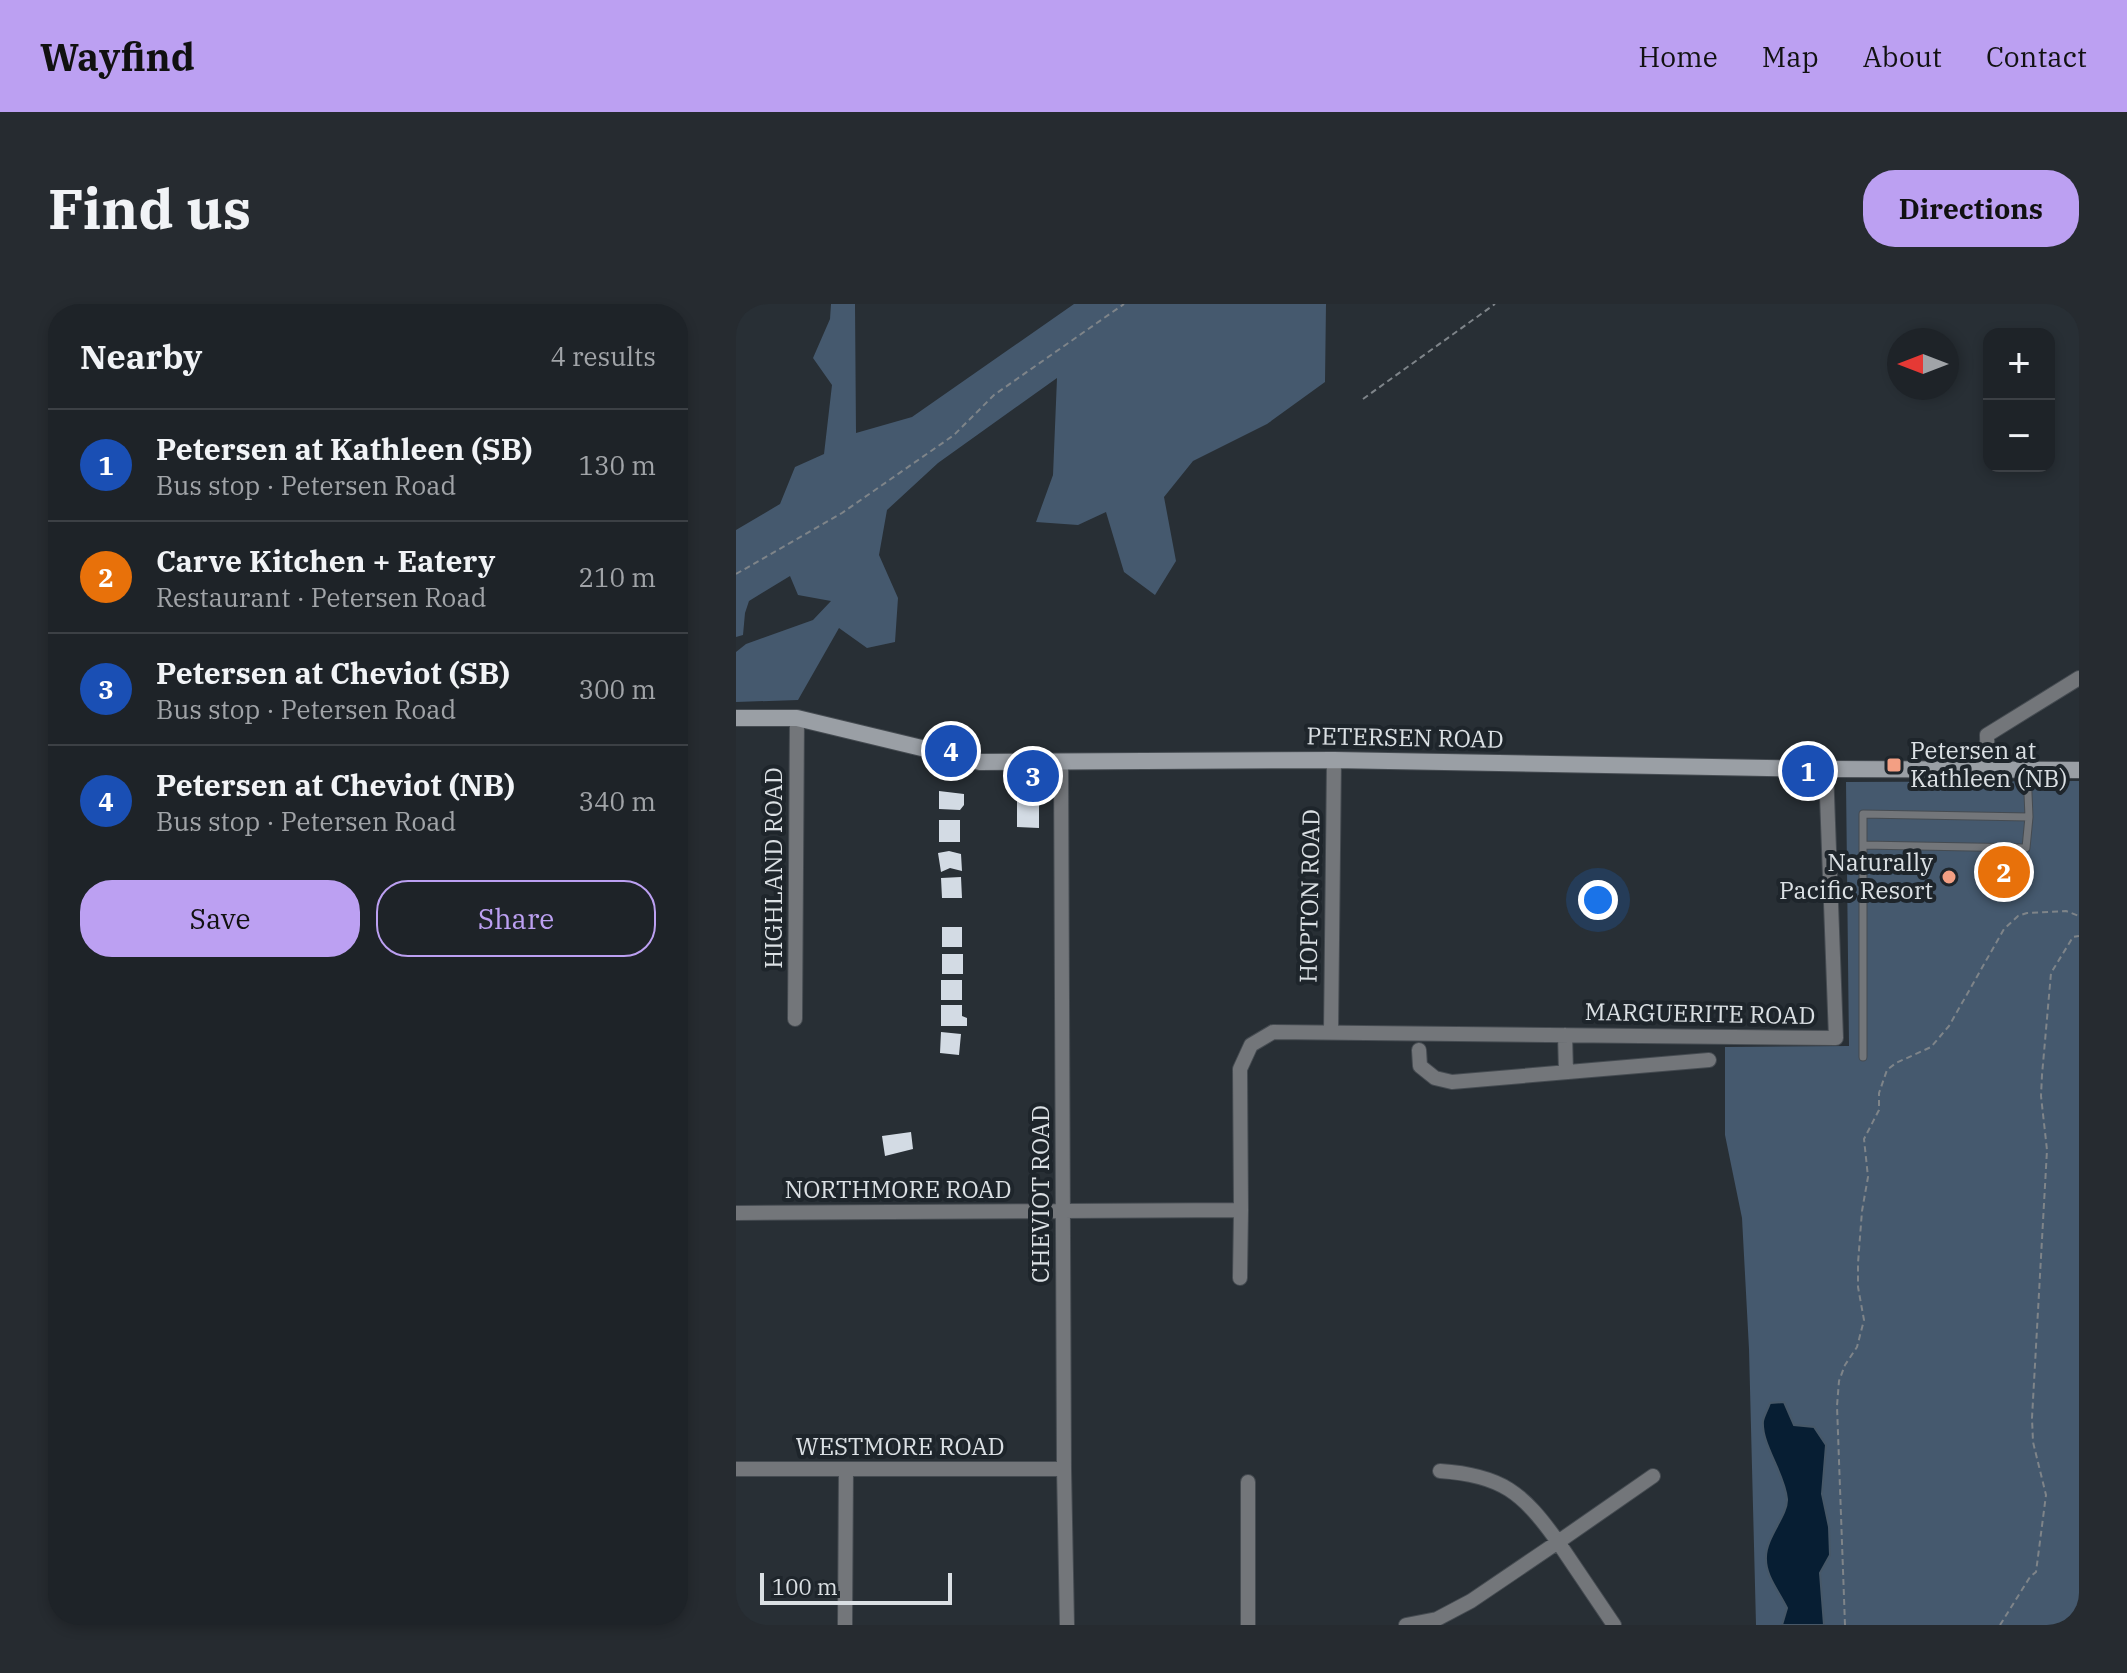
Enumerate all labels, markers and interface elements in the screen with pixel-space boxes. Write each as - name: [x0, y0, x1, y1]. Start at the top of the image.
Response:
- text: Wayfind: [40, 32, 195, 81]
- text: Home: [1638, 38, 1718, 75]
- text: Map: [1762, 38, 1819, 75]
- text: About: [1863, 38, 1942, 75]
- text: Contact: [1986, 38, 2087, 75]
- button: Directions: [1863, 170, 2079, 247]
- text: Find us: [48, 172, 251, 244]
- north arrow: [1887, 328, 1959, 400]
- map controls: [1983, 328, 2055, 472]
- button: +: [1983, 328, 2055, 400]
- text: Nearby: [80, 334, 202, 378]
- text: 4 results: [550, 339, 656, 373]
- button: −: [1983, 400, 2055, 472]
- text: Petersen at Kathleen (SB): [156, 429, 533, 468]
- text: 1: [98, 448, 114, 482]
- text: 130 m: [578, 448, 656, 482]
- text: Bus stop · Petersen Road: [156, 468, 456, 502]
- text: Carve Kitchen + Eatery: [156, 541, 495, 580]
- text: 2: [98, 560, 114, 594]
- text: 210 m: [578, 560, 656, 594]
- text: Restaurant · Petersen Road: [156, 580, 486, 614]
- text: Petersen at Cheviot (SB): [156, 653, 510, 692]
- text: 3: [98, 672, 114, 706]
- text: 300 m: [578, 672, 656, 706]
- text: Bus stop · Petersen Road: [156, 692, 456, 726]
- street label: PETERSEN ROAD: [1306, 719, 1504, 755]
- pin: 4: [925, 721, 977, 781]
- place label: Petersen at Kathleen (NB): [1910, 734, 2067, 794]
- pin: 1: [1782, 741, 1834, 801]
- pin: 3: [1007, 746, 1059, 806]
- marker: Petersen at Kathleen (NB): [1885, 756, 1903, 774]
- text: Petersen at Cheviot (NB): [156, 765, 515, 804]
- street label: HIGHLAND ROAD: [757, 767, 789, 969]
- text: 4: [98, 784, 114, 818]
- text: 340 m: [578, 784, 656, 818]
- text: Bus stop · Petersen Road: [156, 804, 456, 838]
- street label: HOPTON ROAD: [1291, 809, 1327, 983]
- pin: 2: [1978, 842, 2030, 902]
- place label: Naturally Pacific Resort: [1779, 846, 1933, 906]
- marker: Naturally Pacific Resort: [1940, 868, 1958, 886]
- button: Save: [80, 880, 360, 957]
- button: Share: [376, 880, 656, 957]
- your location: [1578, 880, 1618, 920]
- street label: MARGUERITE ROAD: [1584, 995, 1816, 1031]
- street label: CHEVIOT ROAD: [1024, 1105, 1056, 1283]
- street label: NORTHMORE ROAD: [784, 1173, 1012, 1205]
- street label: WESTMORE ROAD: [795, 1430, 1005, 1462]
- scale bar: [760, 1569, 952, 1605]
- text: 100 m: [772, 1572, 838, 1601]

